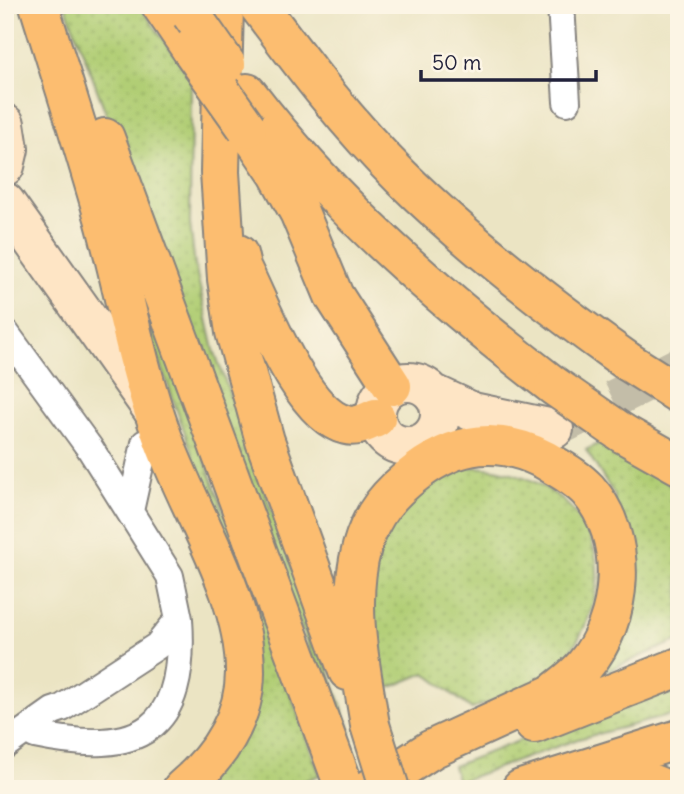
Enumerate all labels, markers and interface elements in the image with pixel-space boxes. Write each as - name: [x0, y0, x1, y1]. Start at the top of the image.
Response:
- scale bar: [421, 38, 596, 82]
- text: 50 m: [432, 49, 481, 76]

